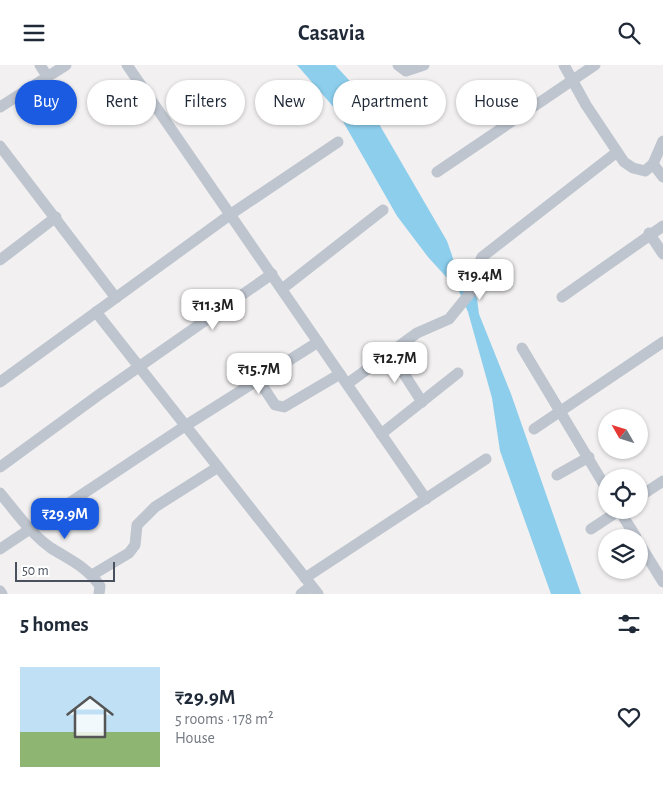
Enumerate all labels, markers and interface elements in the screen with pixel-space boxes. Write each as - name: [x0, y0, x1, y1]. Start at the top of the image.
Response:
- icon: menu: [20, 19, 48, 47]
- icon: search: [615, 19, 643, 47]
- text: Casavia: [298, 22, 365, 44]
- chip: Buy: [15, 80, 77, 125]
- chip: Rent: [87, 80, 156, 125]
- chip: Filters: [166, 80, 245, 125]
- chip: New: [255, 80, 323, 125]
- chip: Apartment: [333, 80, 446, 125]
- chip: House: [456, 80, 537, 125]
- pin: ₹19.4M: [439, 259, 521, 301]
- text: ₹19.4M: [458, 267, 502, 283]
- pin: ₹11.3M: [172, 289, 254, 331]
- text: ₹11.3M: [192, 297, 234, 313]
- pin: ₹12.7M: [354, 341, 436, 384]
- text: ₹12.7M: [373, 350, 417, 366]
- pin: ₹15.7M: [218, 353, 300, 395]
- text: ₹15.7M: [238, 361, 280, 377]
- north arrow: [598, 409, 648, 459]
- map controls: [598, 409, 648, 579]
- button: locate: [598, 469, 648, 519]
- pin: ₹29.9M: [24, 497, 106, 540]
- text: ₹29.9M: [42, 506, 88, 522]
- button: layers: [598, 529, 648, 579]
- scale bar: [15, 559, 115, 582]
- text: 50 m: [22, 564, 49, 578]
- icon: filters: [615, 610, 643, 638]
- text: 5 homes: [20, 614, 89, 635]
- icon: home: [60, 687, 120, 747]
- text: ₹29.9M: [175, 687, 236, 708]
- icon: heart: [615, 703, 643, 731]
- text: 5 rooms · 178 m²: [175, 711, 273, 727]
- text: House: [175, 730, 215, 746]

